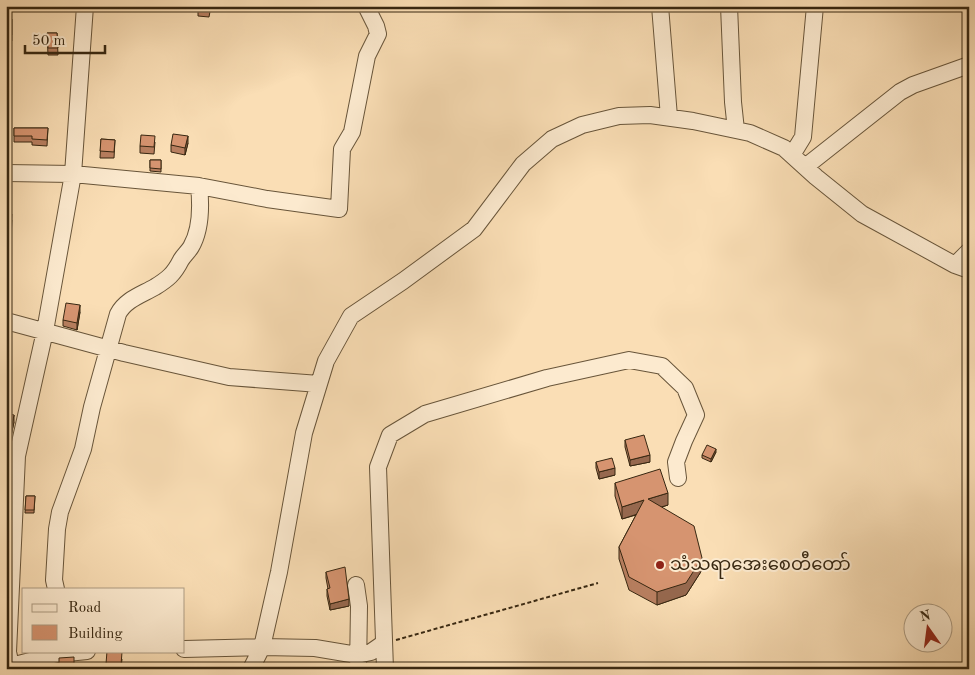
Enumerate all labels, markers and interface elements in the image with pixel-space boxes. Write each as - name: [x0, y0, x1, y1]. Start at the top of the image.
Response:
- scale bar: [25, 22, 105, 54]
- text: 50 m: [32, 34, 66, 49]
- place label: သံသရာအေးစေတီတော်: [670, 550, 851, 579]
- marker: သံသရာအေးစေတီတော်: [654, 559, 666, 571]
- legend: [22, 588, 185, 652]
- text: Road: [68, 601, 102, 616]
- north arrow: [902, 602, 952, 652]
- text: N: [918, 608, 932, 624]
- text: Building: [68, 627, 123, 642]

